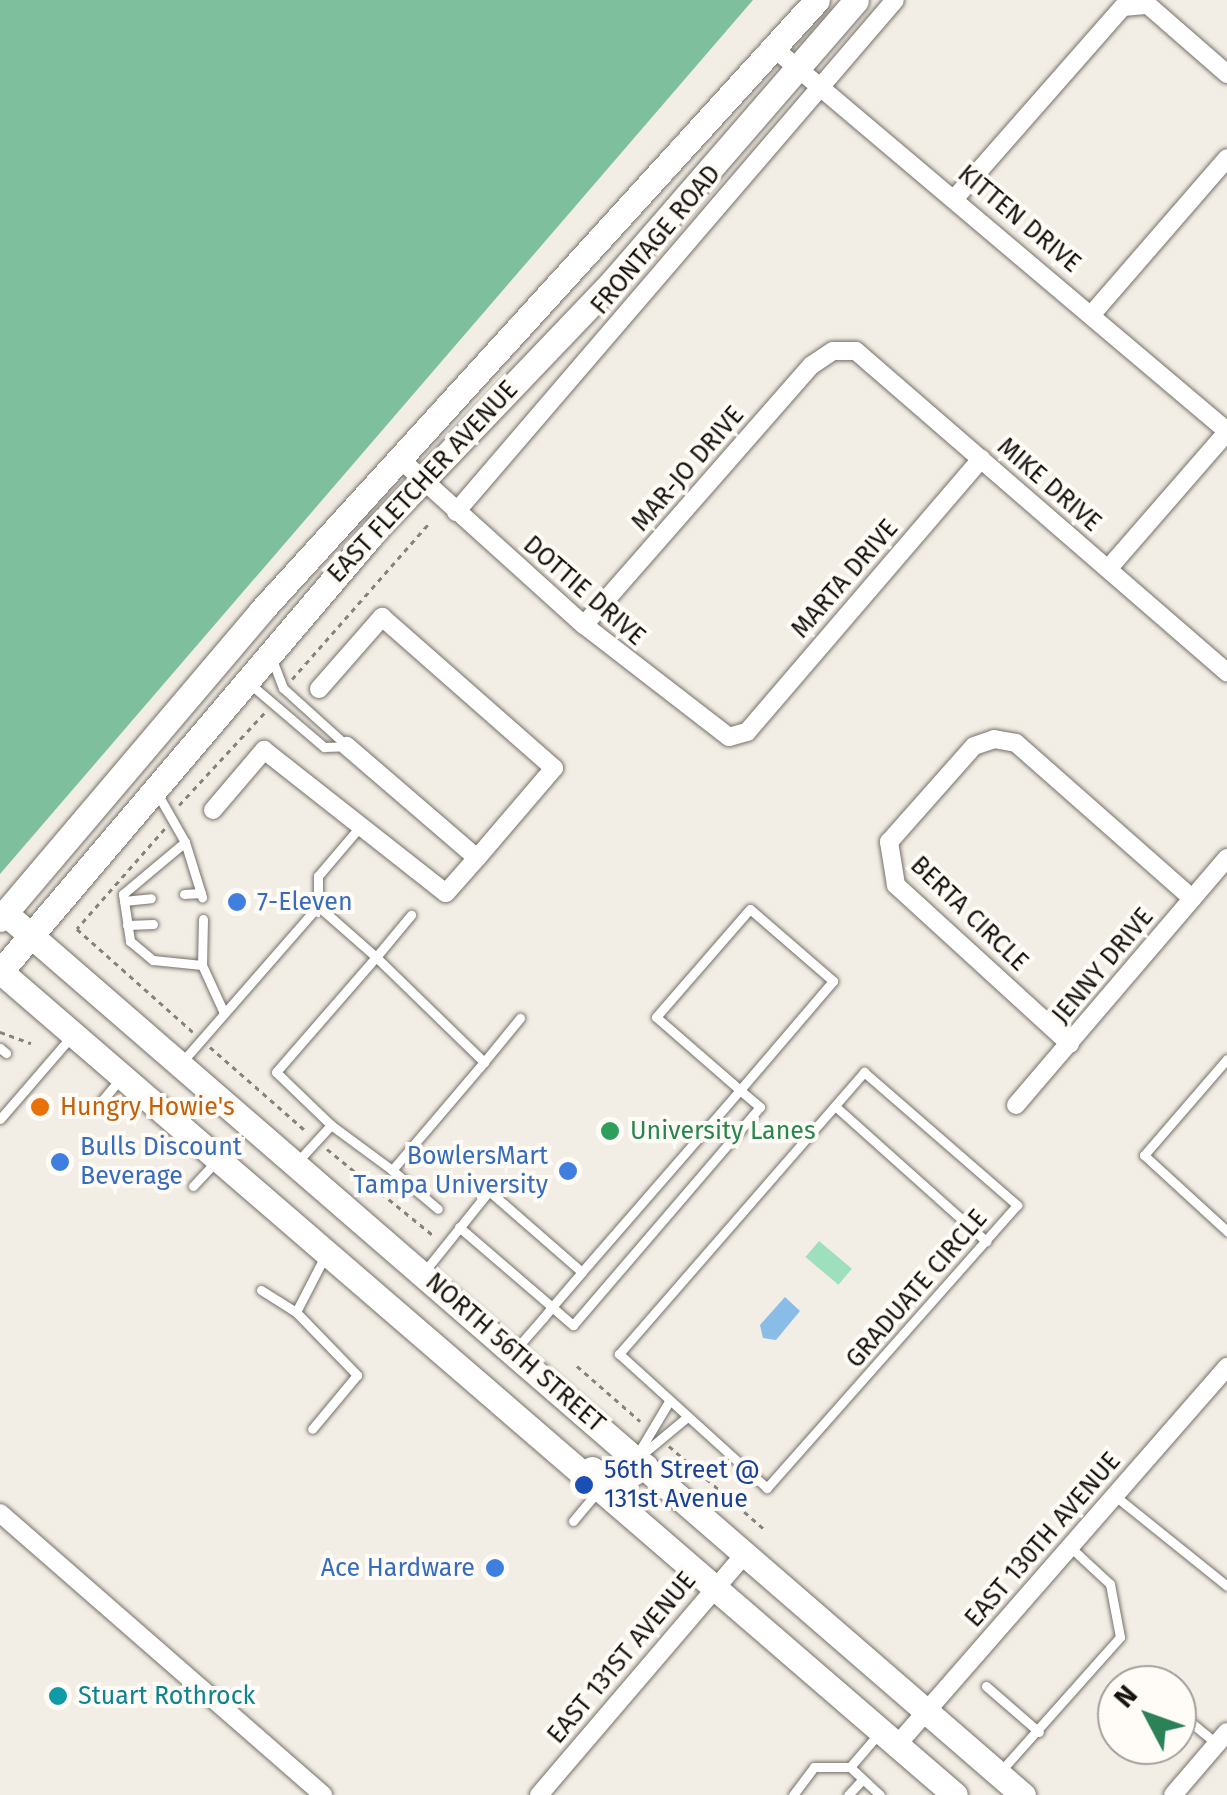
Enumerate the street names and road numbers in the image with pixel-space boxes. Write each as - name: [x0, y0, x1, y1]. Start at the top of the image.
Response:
- street label: FRONTAGE ROAD: [585, 159, 727, 321]
- street label: KITTEN DRIVE: [952, 159, 1086, 279]
- street label: EAST FLETCHER AVENUE: [322, 375, 524, 589]
- street label: MAR-JO DRIVE: [626, 400, 750, 538]
- street label: MIKE DRIVE: [991, 432, 1107, 538]
- street label: MARTA DRIVE: [785, 514, 905, 644]
- street label: DOTTIE DRIVE: [517, 530, 651, 652]
- street label: BERTA CIRCLE: [904, 850, 1034, 978]
- street label: JENNY DRIVE: [1046, 902, 1160, 1030]
- street label: GRADUATE CIRCLE: [840, 1204, 994, 1374]
- street label: NORTH 56TH STREET: [419, 1267, 611, 1439]
- street label: EAST 130TH AVENUE: [959, 1447, 1127, 1633]
- street label: EAST 131ST AVENUE: [542, 1566, 702, 1750]

